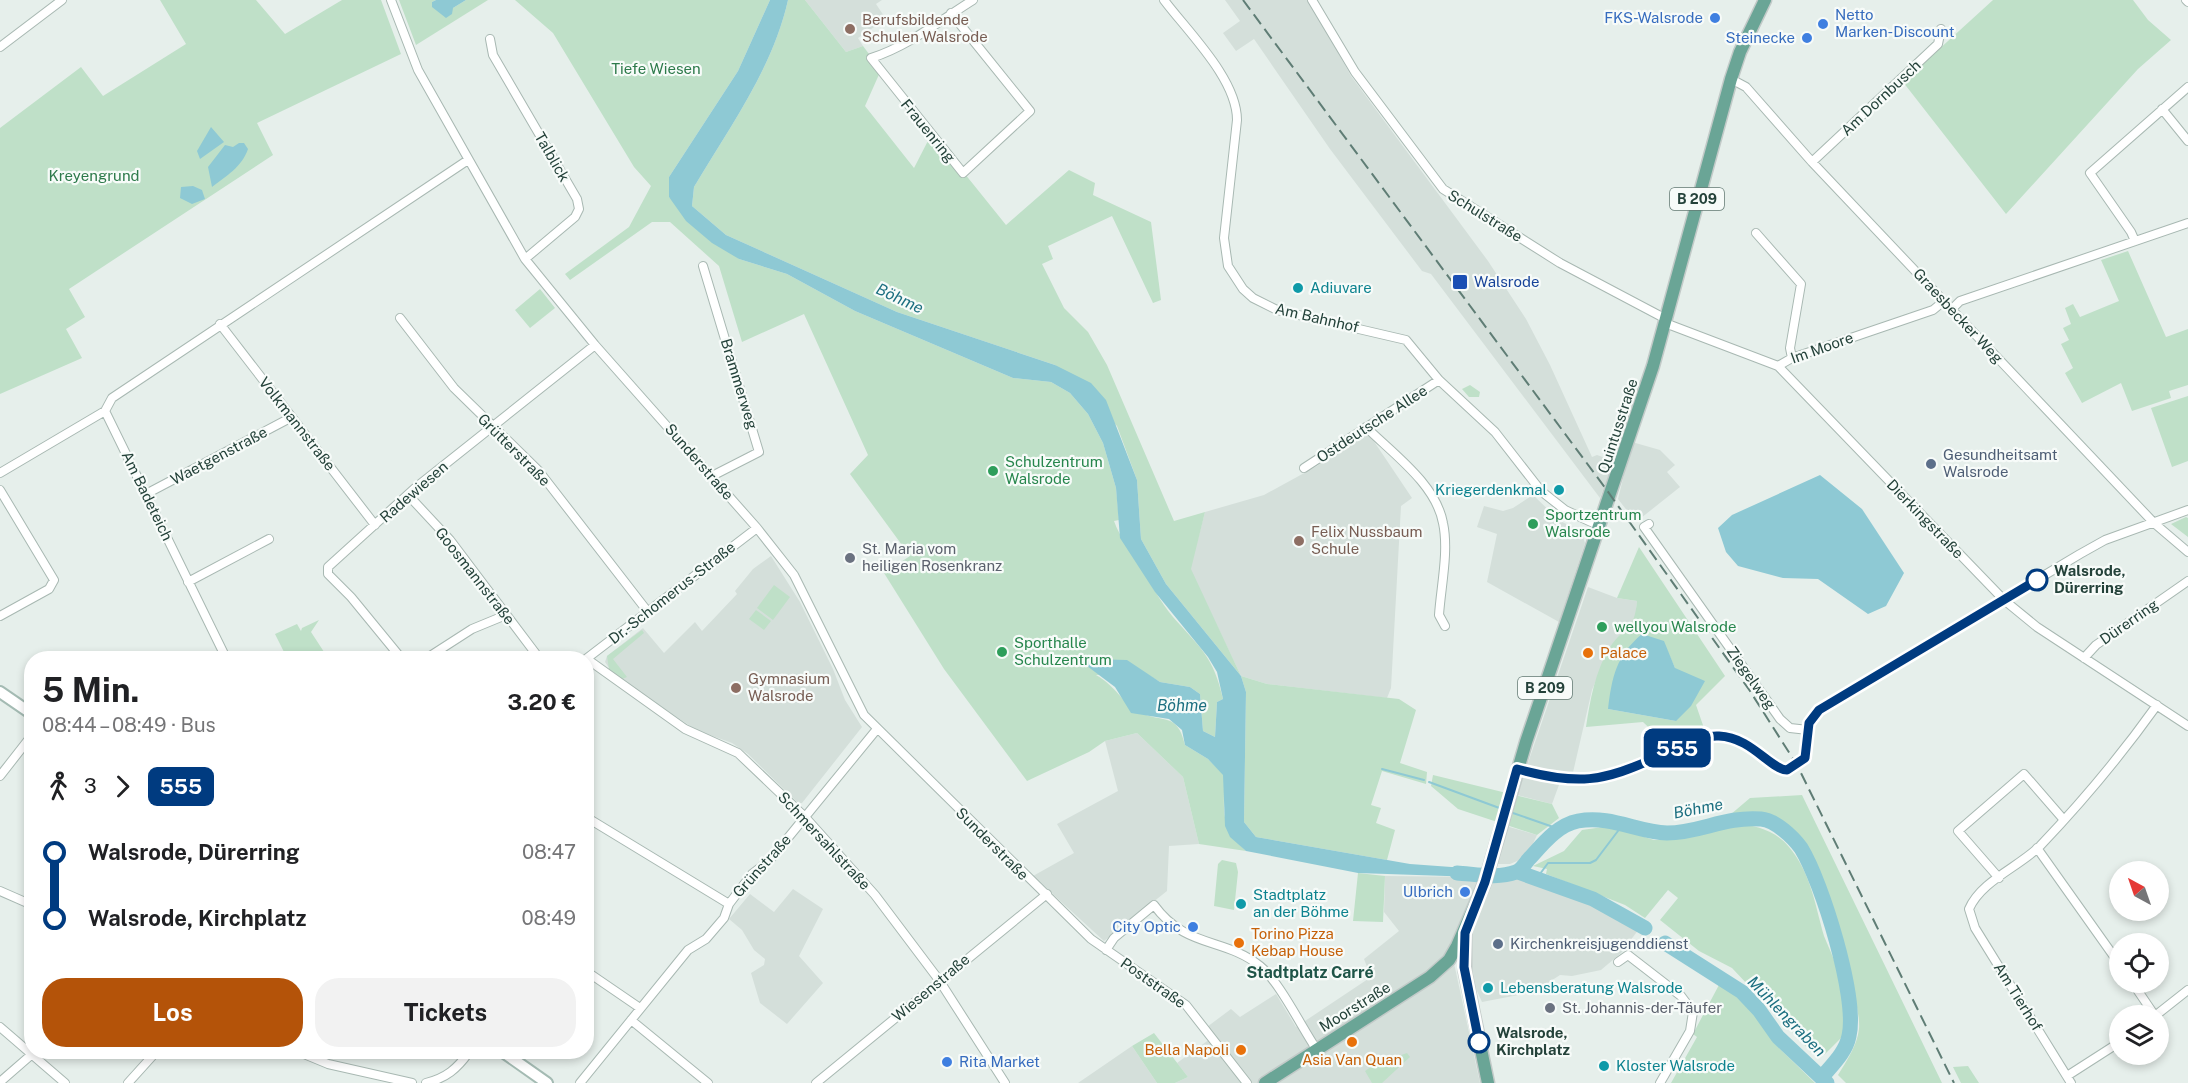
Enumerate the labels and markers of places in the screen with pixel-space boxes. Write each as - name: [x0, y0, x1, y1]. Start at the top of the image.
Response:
- place label: Netto Marken-Discount: [1835, 6, 1955, 40]
- place label: FKS-Walsrode: [1604, 9, 1703, 26]
- place label: Berufsbildende Schulen Walsrode: [862, 11, 988, 45]
- marker: FKS-Walsrode: [1708, 11, 1722, 25]
- marker: Netto Marken-Discount: [1816, 17, 1830, 31]
- marker: Berufsbildende Schulen Walsrode: [843, 22, 857, 36]
- place label: Steinecke: [1726, 29, 1795, 46]
- marker: Steinecke: [1800, 31, 1814, 45]
- marker: Walsrode: [1451, 273, 1469, 291]
- place label: Walsrode: [1474, 273, 1540, 290]
- place label: Adiuvare: [1310, 279, 1372, 296]
- marker: Adiuvare: [1291, 281, 1305, 295]
- place label: Gesundheitsamt Walsrode: [1943, 446, 2058, 480]
- place label: Schulzentrum Walsrode: [1005, 453, 1103, 487]
- marker: Gesundheitsamt Walsrode: [1924, 457, 1938, 471]
- marker: Schulzentrum Walsrode: [986, 464, 1000, 478]
- place label: Kriegerdenkmal: [1435, 481, 1547, 498]
- marker: Kriegerdenkmal: [1552, 483, 1566, 497]
- place label: Sportzentrum Walsrode: [1545, 506, 1641, 540]
- marker: Sportzentrum Walsrode: [1526, 517, 1540, 531]
- place label: Felix Nussbaum Schule: [1311, 523, 1423, 557]
- marker: Felix Nussbaum Schule: [1292, 534, 1306, 548]
- place label: St. Maria vom heiligen Rosenkranz: [862, 540, 1002, 574]
- marker: St. Maria vom heiligen Rosenkranz: [843, 551, 857, 565]
- place label: Walsrode, Dürerring: [2054, 562, 2126, 596]
- marker: Walsrode, Dürerring: [2026, 569, 2048, 591]
- place label: wellyou Walsrode: [1614, 618, 1736, 635]
- marker: wellyou Walsrode: [1595, 620, 1609, 634]
- place label: Sporthalle Schulzentrum: [1014, 634, 1112, 668]
- place label: Palace: [1600, 644, 1647, 661]
- marker: Sporthalle Schulzentrum: [995, 645, 1009, 659]
- marker: Palace: [1581, 646, 1595, 660]
- place label: Gymnasium Walsrode: [748, 670, 830, 704]
- marker: Gymnasium Walsrode: [729, 681, 743, 695]
- place label: Ulbrich: [1403, 883, 1453, 900]
- marker: Ulbrich: [1458, 885, 1472, 899]
- place label: Stadtplatz an der Böhme: [1253, 886, 1349, 920]
- marker: Stadtplatz an der Böhme: [1234, 897, 1248, 911]
- place label: City Optic: [1112, 918, 1181, 935]
- marker: City Optic: [1186, 920, 1200, 934]
- place label: Torino Pizza Kebap House: [1251, 925, 1344, 959]
- place label: Kirchenkreisjugenddienst: [1510, 935, 1689, 952]
- marker: Torino Pizza Kebap House: [1232, 936, 1246, 950]
- marker: Kirchenkreisjugenddienst: [1491, 937, 1505, 951]
- place label: Lebensberatung Walsrode: [1500, 979, 1683, 996]
- marker: Lebensberatung Walsrode: [1481, 981, 1495, 995]
- place label: St. Johannis-der-Täufer: [1562, 999, 1722, 1016]
- marker: St. Johannis-der-Täufer: [1543, 1001, 1557, 1015]
- place label: Walsrode, Kirchplatz: [1496, 1024, 1570, 1058]
- marker: Walsrode, Kirchplatz: [1468, 1031, 1490, 1053]
- marker: Asia Van Quan: [1345, 1035, 1359, 1049]
- place label: Bella Napoli: [1145, 1041, 1229, 1058]
- marker: Bella Napoli: [1234, 1043, 1248, 1057]
- place label: Asia Van Quan: [1302, 1051, 1402, 1068]
- place label: Rita Market: [959, 1053, 1040, 1070]
- marker: Rita Market: [940, 1055, 954, 1069]
- place label: Kloster Walsrode: [1616, 1057, 1735, 1074]
- marker: Kloster Walsrode: [1597, 1059, 1611, 1073]

